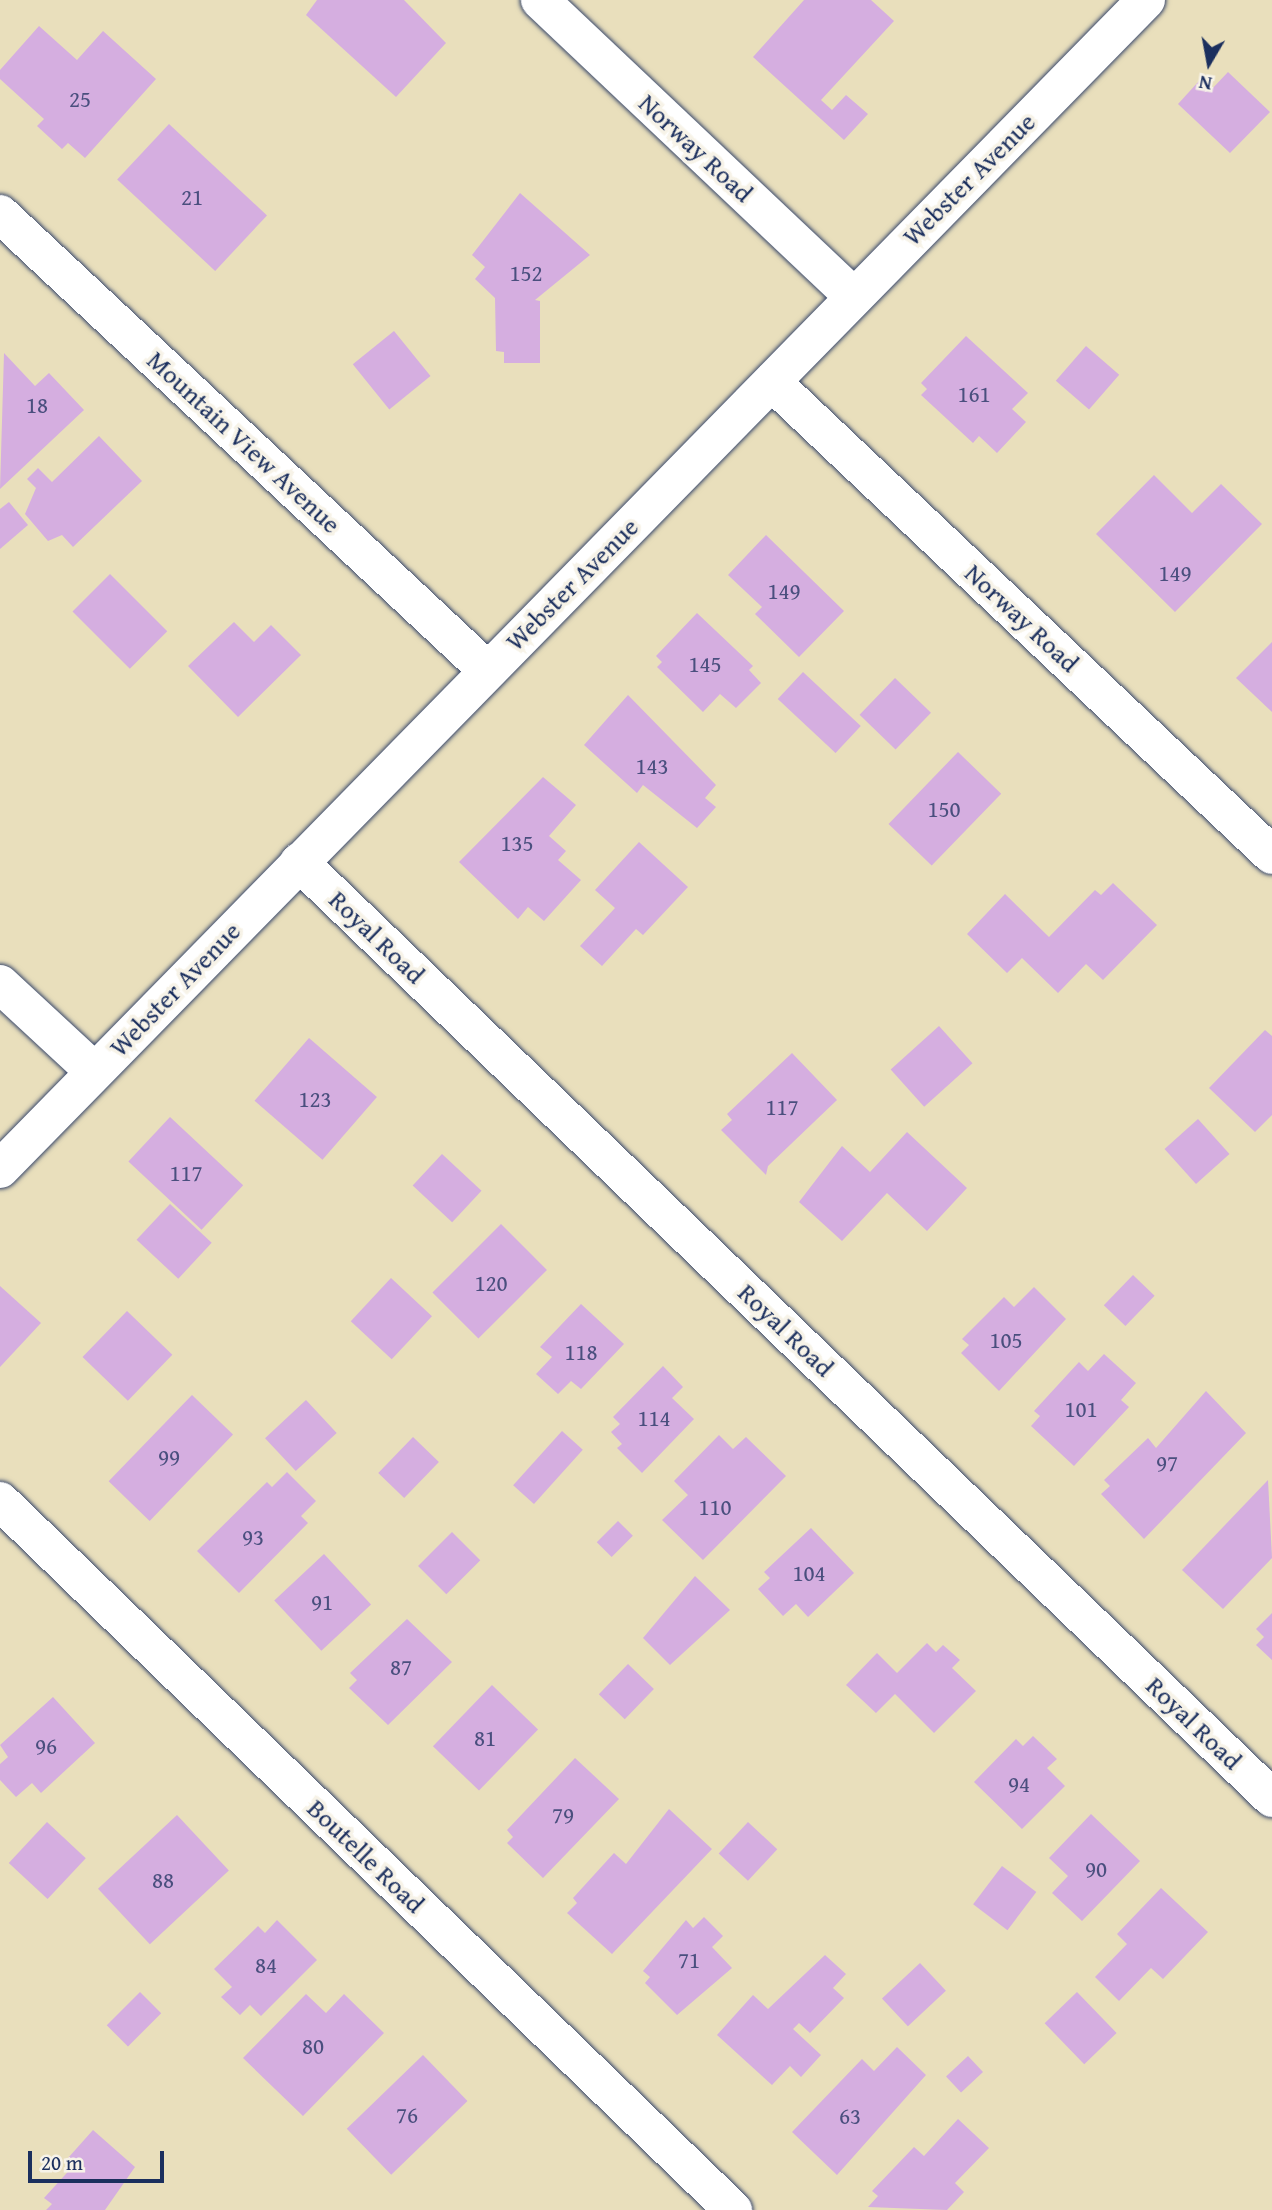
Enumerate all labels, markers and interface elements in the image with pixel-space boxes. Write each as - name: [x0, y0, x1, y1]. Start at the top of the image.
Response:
- north arrow: [1174, 28, 1244, 98]
- text: N: [1197, 69, 1214, 99]
- house number: 25: [69, 85, 91, 113]
- street label: Norway Road: [633, 87, 759, 209]
- street label: Webster Avenue: [896, 106, 1042, 252]
- house number: 21: [181, 183, 203, 211]
- house number: 152: [509, 259, 543, 287]
- street label: Mountain View Avenue: [141, 344, 347, 540]
- house number: 161: [957, 380, 991, 408]
- house number: 18: [26, 391, 48, 419]
- street label: Webster Avenue: [499, 511, 645, 657]
- street label: Norway Road: [959, 557, 1085, 679]
- house number: 149: [1158, 559, 1192, 587]
- house number: 149: [767, 577, 801, 605]
- house number: 145: [688, 650, 722, 678]
- house number: 143: [635, 752, 669, 780]
- house number: 150: [927, 795, 961, 823]
- house number: 135: [500, 829, 534, 857]
- street label: Royal Road: [323, 884, 431, 990]
- street label: Webster Avenue: [103, 915, 247, 1063]
- house number: 123: [298, 1085, 332, 1113]
- house number: 117: [765, 1093, 799, 1121]
- house number: 117: [169, 1159, 203, 1187]
- house number: 120: [474, 1269, 508, 1297]
- street label: Royal Road: [732, 1277, 840, 1383]
- house number: 105: [989, 1326, 1023, 1354]
- house number: 118: [564, 1338, 598, 1366]
- house number: 101: [1064, 1395, 1098, 1423]
- house number: 114: [637, 1404, 671, 1432]
- house number: 99: [158, 1443, 180, 1471]
- house number: 97: [1156, 1449, 1178, 1477]
- house number: 110: [698, 1493, 732, 1521]
- house number: 93: [242, 1523, 264, 1551]
- house number: 104: [792, 1559, 826, 1587]
- house number: 91: [311, 1588, 333, 1616]
- house number: 87: [390, 1653, 412, 1681]
- street label: Royal Road: [1140, 1670, 1248, 1776]
- house number: 81: [474, 1724, 496, 1752]
- house number: 96: [35, 1732, 57, 1760]
- house number: 94: [1008, 1770, 1030, 1798]
- street label: Boutelle Road: [301, 1793, 431, 1919]
- house number: 79: [552, 1801, 574, 1829]
- house number: 90: [1085, 1855, 1107, 1883]
- house number: 88: [152, 1866, 174, 1894]
- house number: 71: [678, 1946, 700, 1974]
- house number: 84: [255, 1951, 277, 1979]
- house number: 80: [302, 2032, 324, 2060]
- house number: 76: [396, 2101, 418, 2129]
- house number: 63: [839, 2102, 861, 2130]
- scale bar: [32, 2136, 168, 2180]
- text: 20 m: [41, 2147, 83, 2178]

